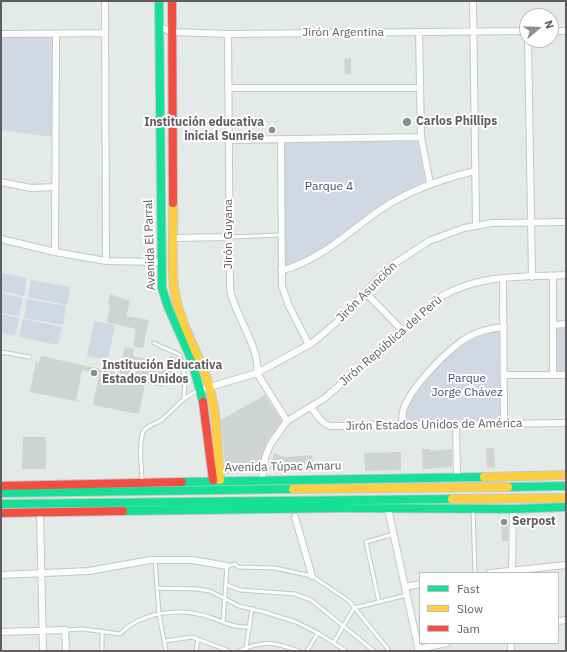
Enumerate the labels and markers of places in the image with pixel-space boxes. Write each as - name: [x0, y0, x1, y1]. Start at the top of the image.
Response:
- place label: Carlos Phillips: [416, 115, 497, 129]
- place label: Institución educativa inicial Sunrise: [144, 116, 264, 144]
- marker: Carlos Phillips: [401, 116, 413, 128]
- marker: Institución educativa inicial Sunrise: [267, 125, 277, 135]
- place label: Institución Educativa Estados Unidos: [102, 359, 222, 387]
- marker: Institución Educativa Estados Unidos: [89, 368, 99, 378]
- place label: Serpost: [512, 515, 556, 529]
- marker: Serpost: [499, 517, 509, 527]

